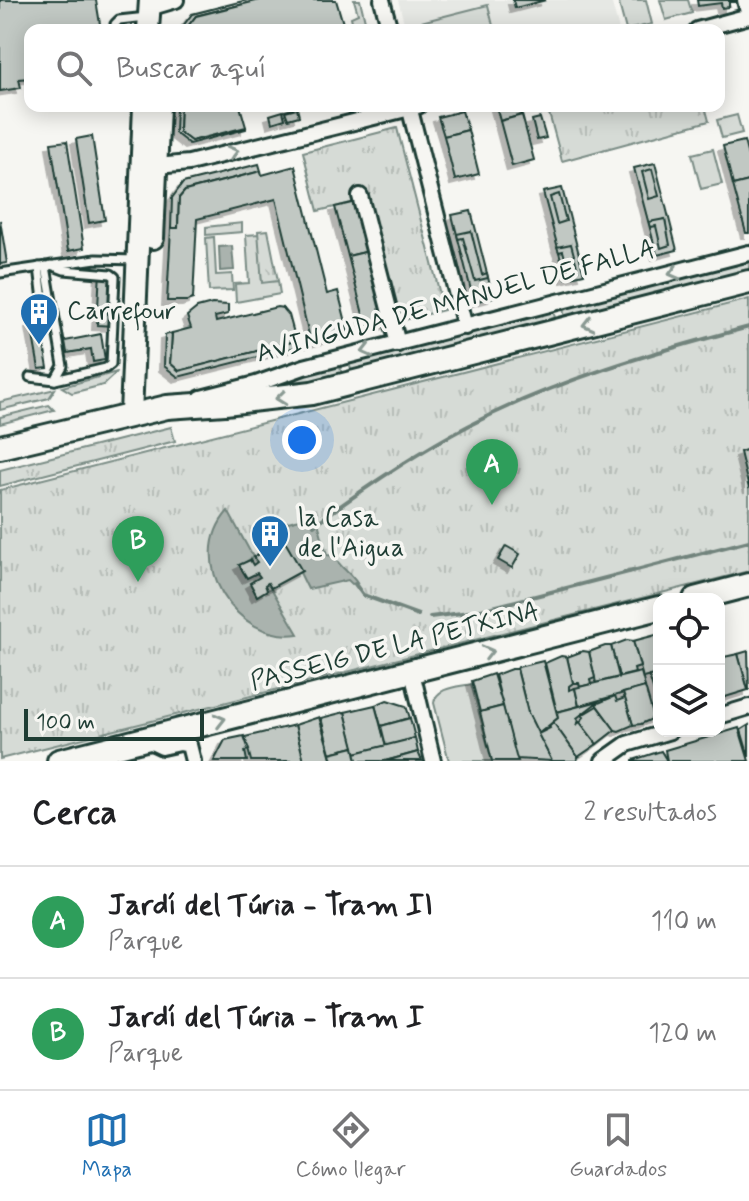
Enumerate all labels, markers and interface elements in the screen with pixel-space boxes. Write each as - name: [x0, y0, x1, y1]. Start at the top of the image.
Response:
- search box: [24, 24, 725, 112]
- icon: search: [52, 46, 96, 90]
- text: Buscar aquí: [116, 49, 267, 88]
- one-way arrow: [225, 145, 239, 162]
- street label: AVINGUDA DE MANUEL DE FALLA: [253, 232, 659, 372]
- one-way arrow: [667, 264, 681, 281]
- building icon: Carrefour: [18, 291, 60, 346]
- place label: Carrefour: [67, 295, 176, 331]
- one-way arrow: [581, 315, 595, 332]
- one-way arrow: [361, 342, 375, 359]
- one-way arrow: [274, 389, 287, 406]
- your location: [282, 420, 322, 460]
- pin: A: [466, 439, 518, 505]
- place label: la Casa de l'Aigua: [298, 502, 404, 566]
- building icon: la Casa de l'Aigua: [249, 513, 291, 568]
- pin: B: [112, 516, 164, 582]
- map controls: [653, 593, 725, 737]
- button: locate: [653, 593, 725, 665]
- street label: PASSEIG DE LA PETXINA: [247, 595, 543, 699]
- one-way arrow: [480, 645, 494, 662]
- button: layers: [653, 665, 725, 737]
- scale bar: [24, 705, 204, 741]
- text: 100 m: [36, 709, 95, 737]
- one-way arrow: [213, 713, 227, 730]
- text: Cerca: [32, 791, 117, 836]
- text: 2 resultados: [584, 796, 717, 830]
- text: Jardí del Túria - Tram II: [108, 886, 433, 925]
- text: A: [49, 905, 67, 939]
- text: 110 m: [651, 905, 717, 939]
- text: Parque: [108, 925, 183, 959]
- text: Jardí del Túria - Tram I: [108, 998, 424, 1037]
- text: B: [50, 1017, 66, 1051]
- text: 120 m: [648, 1017, 717, 1051]
- text: Parque: [108, 1037, 183, 1071]
- tab: Mapa: [82, 1108, 132, 1184]
- tab: Cómo llegar: [296, 1108, 406, 1184]
- tab: Guardados: [569, 1108, 667, 1184]

